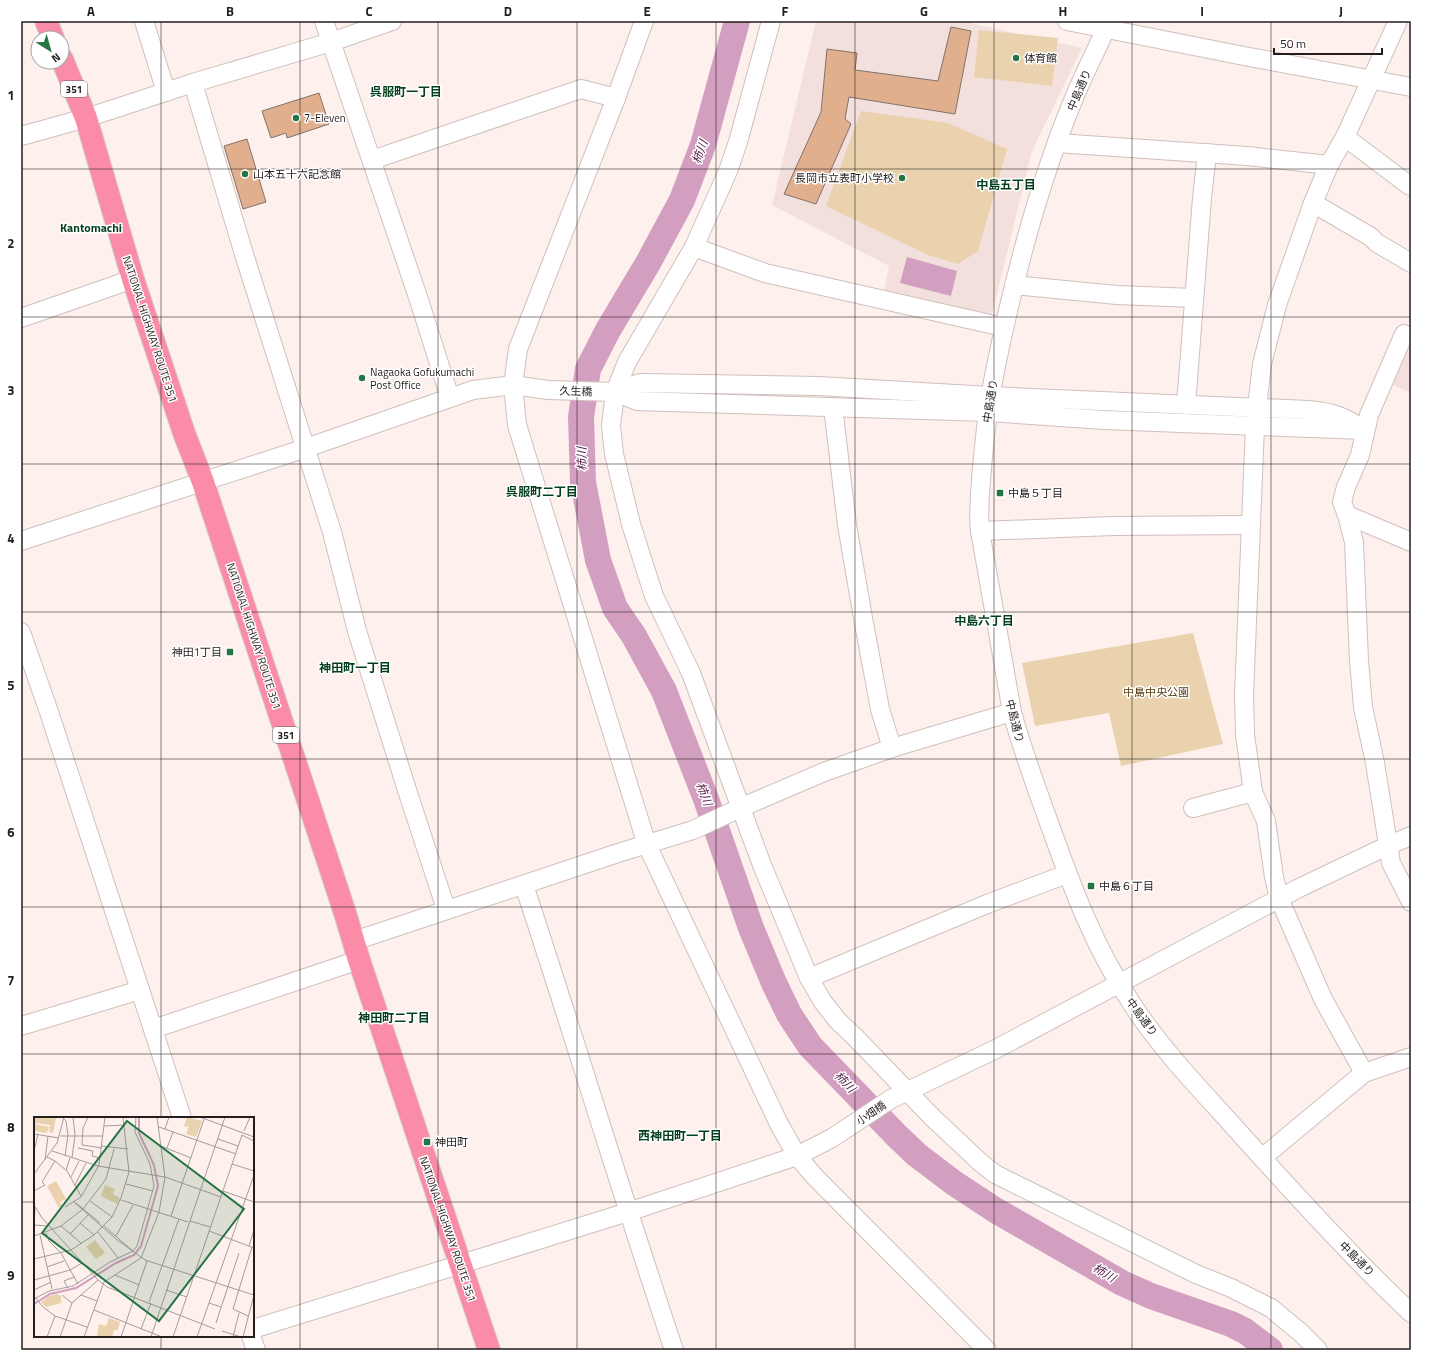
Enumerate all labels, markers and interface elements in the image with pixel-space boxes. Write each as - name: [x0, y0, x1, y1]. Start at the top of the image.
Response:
- text: A: [87, 1, 95, 21]
- text: B: [226, 1, 234, 21]
- text: C: [365, 1, 373, 21]
- text: D: [504, 1, 512, 21]
- text: E: [643, 1, 651, 21]
- text: F: [782, 1, 789, 21]
- text: G: [920, 1, 928, 21]
- text: H: [1059, 1, 1067, 21]
- text: I: [1200, 1, 1204, 21]
- text: J: [1339, 1, 1343, 21]
- north arrow: [30, 30, 70, 70]
- scale bar: [1274, 30, 1382, 56]
- text: 50 m: [1280, 34, 1306, 53]
- text: N: [48, 49, 64, 67]
- place label: 体育館: [1024, 50, 1057, 66]
- marker: 体育館: [1011, 53, 1021, 63]
- street label: 中島通り: [1063, 67, 1095, 113]
- road number: 351: [61, 81, 87, 97]
- district label: 呉服町一丁目: [370, 82, 442, 101]
- text: 1: [7, 85, 15, 105]
- place label: 7-Eleven: [304, 110, 346, 126]
- marker: 7-Eleven: [291, 113, 301, 123]
- water label: 柿川: [686, 135, 713, 166]
- place label: 山本五十六記念館: [253, 166, 341, 182]
- marker: 山本五十六記念館: [240, 169, 250, 179]
- place label: 長岡市立表町小学校: [795, 170, 894, 186]
- marker: 長岡市立表町小学校: [897, 173, 907, 183]
- district label: 中島五丁目: [976, 175, 1036, 194]
- district label: Kantomachi: [60, 218, 122, 237]
- text: 2: [7, 233, 15, 253]
- street label: NATIONAL HIGHWAY ROUTE 351: [119, 254, 181, 404]
- place label: Nagaoka Gofukumachi Post Office: [370, 364, 474, 393]
- marker: Nagaoka Gofukumachi Post Office: [357, 373, 367, 383]
- street label: 中島通り: [979, 378, 1001, 424]
- text: 3: [7, 380, 15, 400]
- street label: 久生橋: [559, 382, 593, 400]
- water label: 柿川: [572, 445, 591, 471]
- district label: 呉服町二丁目: [506, 482, 578, 501]
- place label: 中島５丁目: [1008, 485, 1063, 501]
- marker: 中島５丁目: [995, 488, 1005, 498]
- text: 4: [7, 528, 15, 548]
- street label: NATIONAL HIGHWAY ROUTE 351: [223, 561, 285, 711]
- district label: 中島六丁目: [954, 611, 1014, 630]
- place label: 神田1丁目: [172, 644, 222, 660]
- marker: 神田1丁目: [225, 647, 235, 657]
- district label: 神田町一丁目: [319, 658, 391, 677]
- text: 5: [7, 675, 15, 695]
- park label: 中島中央公園: [1123, 684, 1189, 700]
- street label: 中島通り: [1002, 698, 1028, 744]
- road number: 351: [273, 727, 299, 743]
- water label: 柿川: [691, 779, 718, 810]
- text: 6: [7, 822, 15, 842]
- place label: 中島６丁目: [1099, 878, 1154, 894]
- marker: 中島６丁目: [1086, 881, 1096, 891]
- text: 7: [7, 970, 15, 990]
- street label: 中島通り: [1123, 994, 1161, 1040]
- district label: 神田町二丁目: [358, 1008, 430, 1027]
- water label: 柿川: [830, 1066, 862, 1098]
- street label: 小畑橋: [853, 1097, 889, 1129]
- text: 8: [7, 1117, 15, 1137]
- inset map: [34, 1117, 254, 1337]
- district label: 西神田町一丁目: [638, 1126, 722, 1145]
- place label: 神田町: [435, 1134, 468, 1150]
- marker: 神田町: [422, 1137, 432, 1147]
- street label: NATIONAL HIGHWAY ROUTE 351: [416, 1154, 480, 1304]
- street label: 中島通り: [1336, 1238, 1378, 1280]
- water label: 柿川: [1089, 1258, 1121, 1288]
- text: 9: [7, 1265, 15, 1285]

